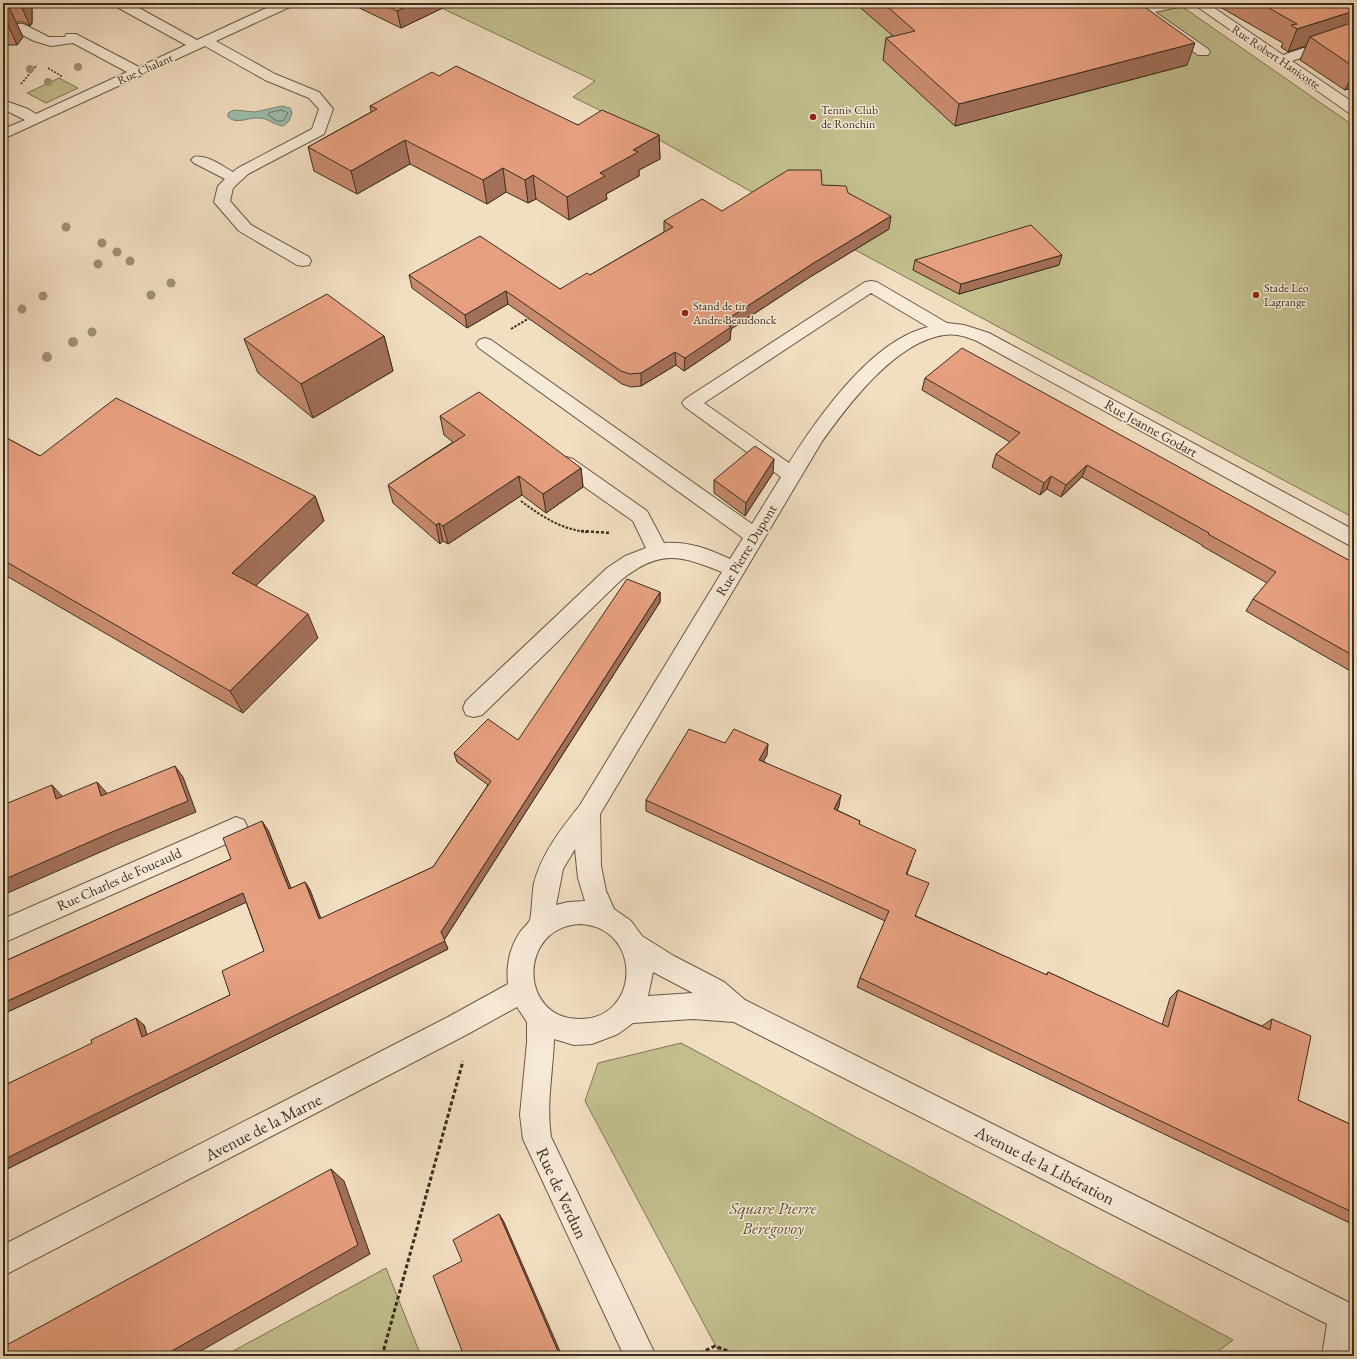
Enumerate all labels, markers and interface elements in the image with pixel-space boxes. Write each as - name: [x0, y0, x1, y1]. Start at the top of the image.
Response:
- street label: Rue Robert Hanicotte: [1228, 21, 1324, 93]
- street label: Rue Chalant: [115, 50, 176, 88]
- place label: Tennis Club de Ronchin: [821, 102, 878, 132]
- marker: Tennis Club de Ronchin: [808, 112, 818, 122]
- place label: Stade Léo Lagrange: [1264, 280, 1309, 310]
- marker: Stade Léo Lagrange: [1251, 290, 1261, 300]
- place label: Stand de tir Andre Beaudonck: [692, 298, 777, 328]
- marker: Stand de tir Andre Beaudonck: [680, 308, 690, 318]
- street label: Rue Jeanne Godart: [1101, 395, 1201, 461]
- street label: Rue Pierre Dupont: [712, 500, 781, 599]
- street label: Rue Charles de Foucauld: [54, 843, 185, 915]
- street label: Avenue de la Marne: [200, 1088, 325, 1166]
- street label: Avenue de la Libération: [971, 1120, 1119, 1210]
- street label: Rue de Verdun: [531, 1144, 593, 1242]
- park label: Square Pierre Bérégovoy: [728, 1197, 817, 1239]

